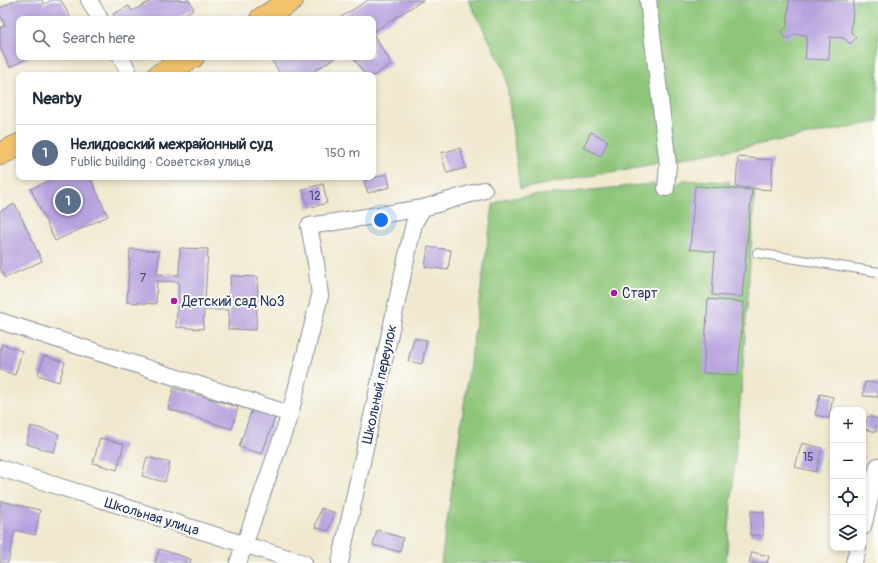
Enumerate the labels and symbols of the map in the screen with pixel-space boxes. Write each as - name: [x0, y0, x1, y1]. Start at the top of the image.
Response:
- pin: 1: [55, 186, 81, 216]
- house number: 12: [309, 189, 321, 204]
- your location: [371, 210, 391, 230]
- house number: 7: [140, 271, 147, 286]
- place label: Старт: [622, 285, 658, 302]
- marker: Старт: [609, 288, 619, 298]
- place label: Детский сад №3: [181, 293, 285, 310]
- marker: Детский сад №3: [169, 296, 179, 306]
- street label: Школьный переулок: [359, 323, 400, 445]
- house number: 15: [802, 450, 814, 465]
- street label: Школьная улица: [103, 494, 201, 539]

